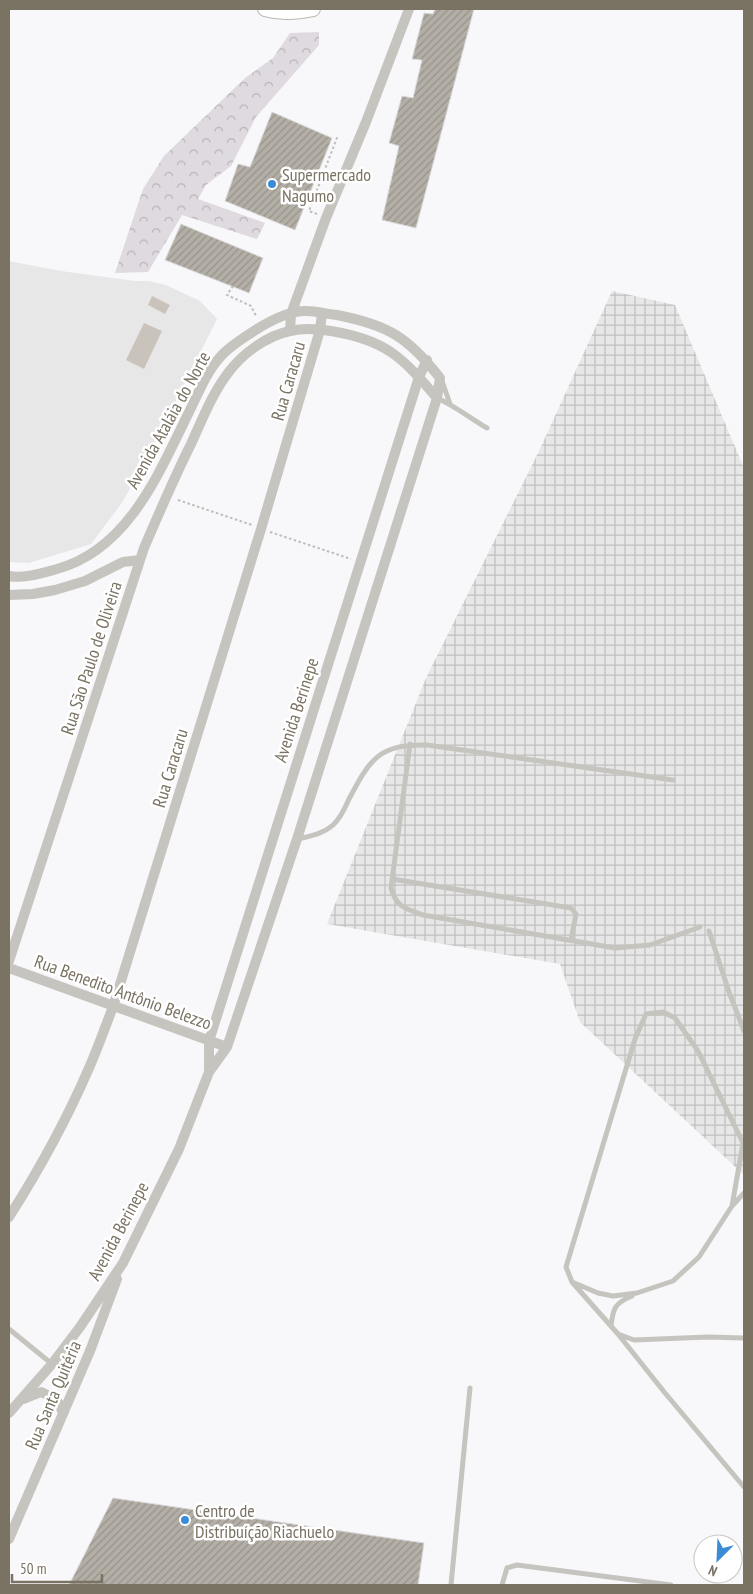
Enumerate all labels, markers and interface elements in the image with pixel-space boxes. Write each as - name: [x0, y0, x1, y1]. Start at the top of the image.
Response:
- place label: Supermercado Nagumo: [282, 163, 371, 207]
- marker: Supermercado Nagumo: [266, 178, 278, 190]
- street label: Rua Caracaru: [266, 339, 310, 423]
- street label: Avenida Ataláia do Norte: [121, 347, 215, 493]
- street label: Rua São Paulo de Oliveira: [55, 578, 127, 738]
- street label: Avenida Berinepe: [268, 655, 324, 765]
- street label: Rua Caracaru: [147, 726, 193, 810]
- street label: Rua Benedito Antônio Belezzo: [31, 949, 215, 1035]
- street label: Avenida Berinepe: [82, 1178, 154, 1284]
- street label: Rua Santa Quitéria: [20, 1337, 86, 1453]
- place label: Centro de Distribuíção Riachuelo: [195, 1499, 334, 1543]
- marker: Centro de Distribuíção Riachuelo: [179, 1514, 191, 1526]
- north arrow: [693, 1534, 743, 1584]
- scale bar: [12, 1552, 102, 1584]
- text: 50 m: [20, 1559, 46, 1578]
- text: N: [706, 1561, 720, 1581]

